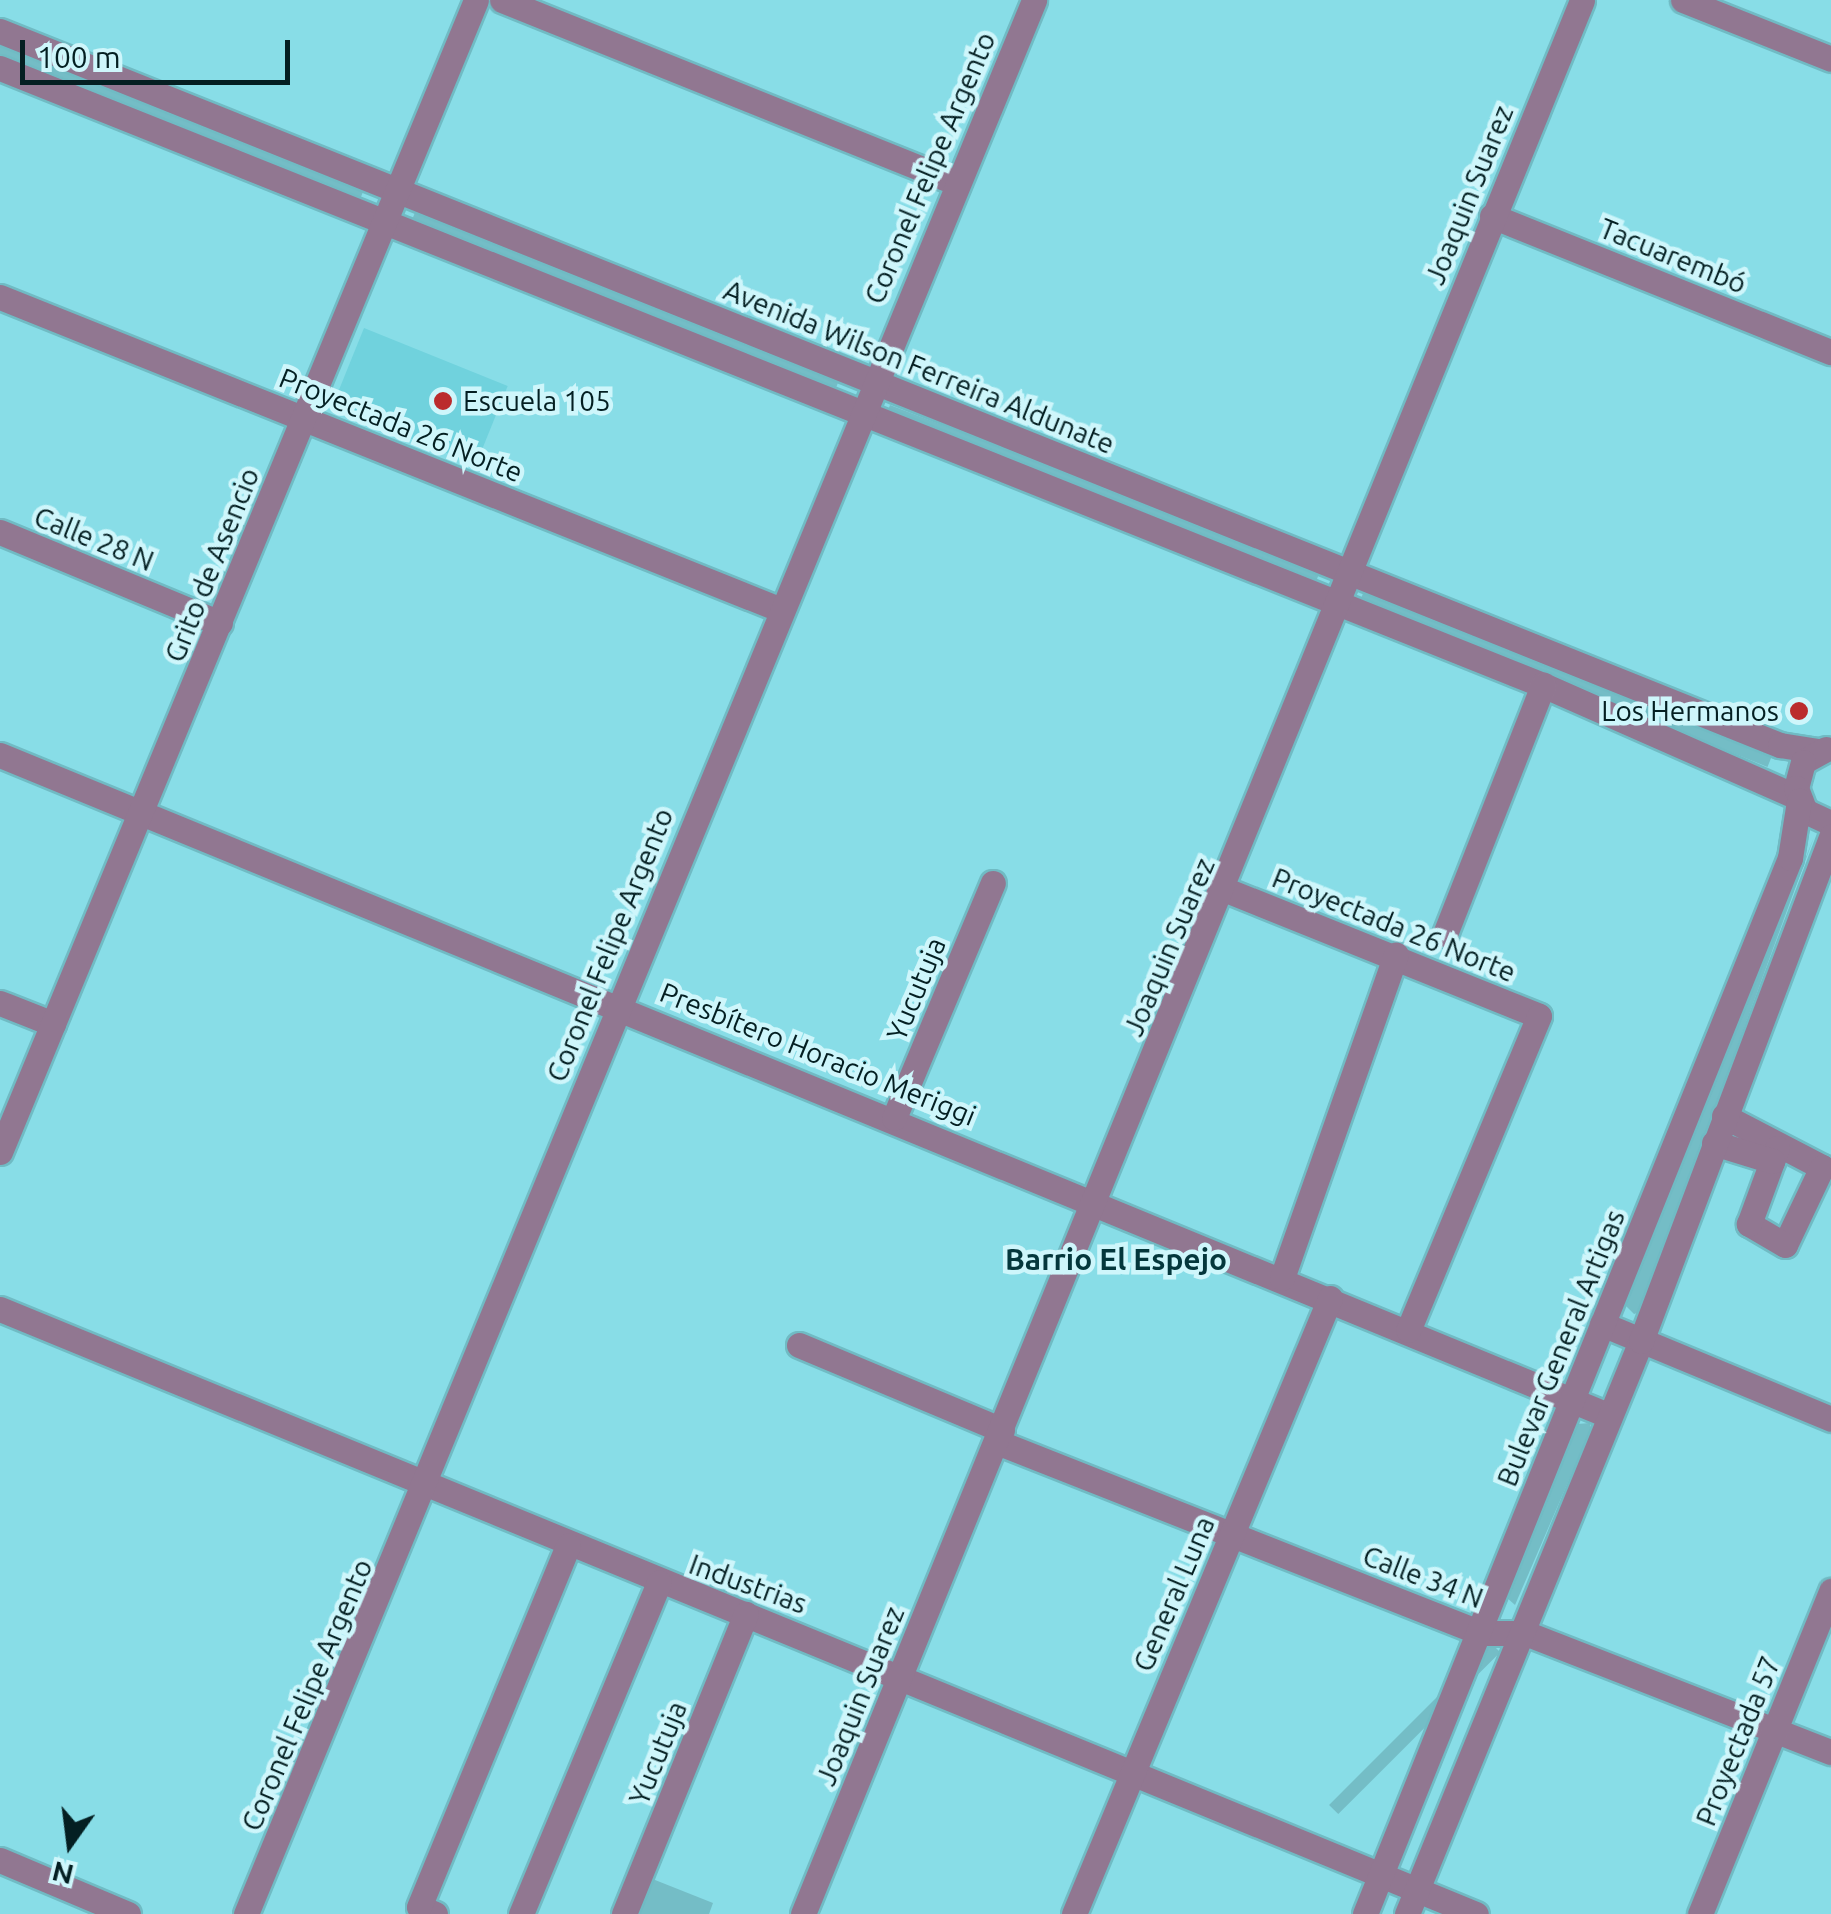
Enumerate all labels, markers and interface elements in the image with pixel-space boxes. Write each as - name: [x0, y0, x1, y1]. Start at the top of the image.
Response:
- scale bar: [25, 20, 295, 82]
- street label: Coronel Felipe Argento: [858, 27, 1002, 309]
- text: 100 m: [37, 40, 121, 74]
- street label: Joaquin Suarez: [1418, 101, 1520, 289]
- street label: Tacuarembó: [1595, 211, 1751, 301]
- street label: Avenida Wilson Ferreira Aldunate: [719, 273, 1119, 461]
- street label: Proyectada 26 Norte: [274, 361, 528, 489]
- place label: Escuela 105: [463, 384, 611, 418]
- marker: Escuela 105: [432, 390, 454, 412]
- street label: Grito de Asencio: [158, 463, 266, 667]
- street label: Calle 28 N: [29, 500, 159, 578]
- place label: Los Hermanos: [1601, 694, 1779, 728]
- marker: Los Hermanos: [1788, 700, 1810, 722]
- street label: Coronel Felipe Argento: [540, 803, 680, 1087]
- street label: Joaquin Suarez: [1116, 853, 1222, 1041]
- street label: Proyectada 26 Norte: [1267, 861, 1521, 989]
- street label: Yucutuja: [879, 932, 953, 1046]
- street label: Presbítero Horacio Meriggi: [655, 975, 981, 1133]
- street label: Bulevar General Artigas: [1490, 1205, 1632, 1491]
- district label: Barrio El Espejo: [1005, 1241, 1227, 1277]
- street label: General Luna: [1126, 1512, 1222, 1676]
- street label: Calle 34 N: [1358, 1539, 1488, 1615]
- street label: Industrias: [685, 1547, 811, 1621]
- street label: Coronel Felipe Argento: [235, 1554, 379, 1836]
- street label: Joaquin Suarez: [809, 1602, 911, 1790]
- street label: Proyectada 57: [1689, 1651, 1787, 1831]
- street label: Yucutuja: [622, 1696, 694, 1810]
- north arrow: [20, 1794, 120, 1894]
- text: N: [49, 1856, 77, 1891]

